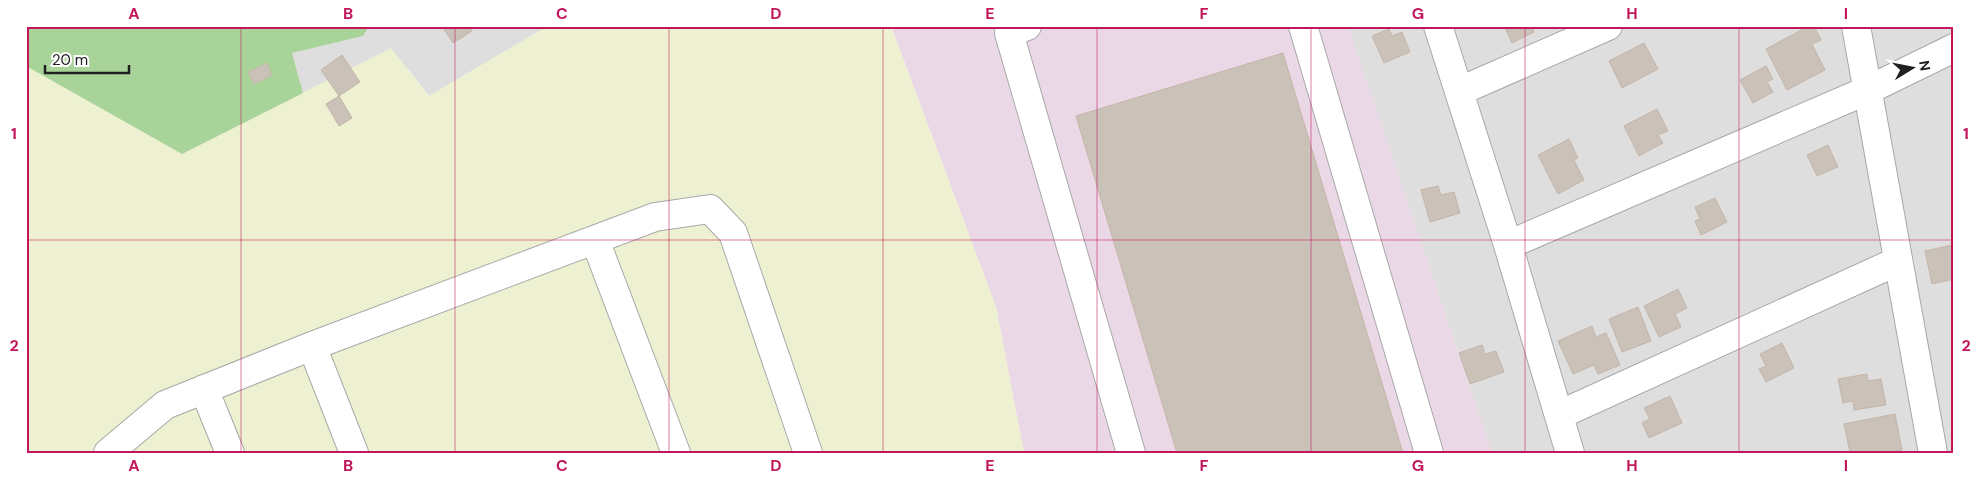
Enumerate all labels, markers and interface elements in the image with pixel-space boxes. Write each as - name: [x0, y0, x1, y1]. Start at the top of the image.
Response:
- text: A: [128, 3, 140, 24]
- text: B: [343, 3, 353, 24]
- text: C: [556, 3, 568, 24]
- text: D: [770, 3, 782, 24]
- text: E: [985, 3, 995, 24]
- text: F: [1200, 3, 1209, 24]
- text: G: [1412, 3, 1424, 24]
- text: H: [1626, 3, 1638, 24]
- text: I: [1844, 3, 1848, 24]
- scale bar: [45, 42, 129, 74]
- north arrow: [1888, 42, 1938, 92]
- text: 20 m: [52, 50, 88, 70]
- text: N: [1915, 59, 1935, 72]
- text: 1: [11, 123, 17, 144]
- text: 1: [1963, 123, 1969, 144]
- text: 2: [9, 335, 19, 356]
- text: 2: [1961, 335, 1971, 356]
- text: A: [128, 455, 140, 476]
- text: B: [343, 455, 353, 476]
- text: C: [556, 455, 568, 476]
- text: D: [770, 455, 782, 476]
- text: E: [985, 455, 995, 476]
- text: F: [1200, 455, 1209, 476]
- text: G: [1412, 455, 1424, 476]
- text: H: [1626, 455, 1638, 476]
- text: I: [1844, 455, 1848, 476]

